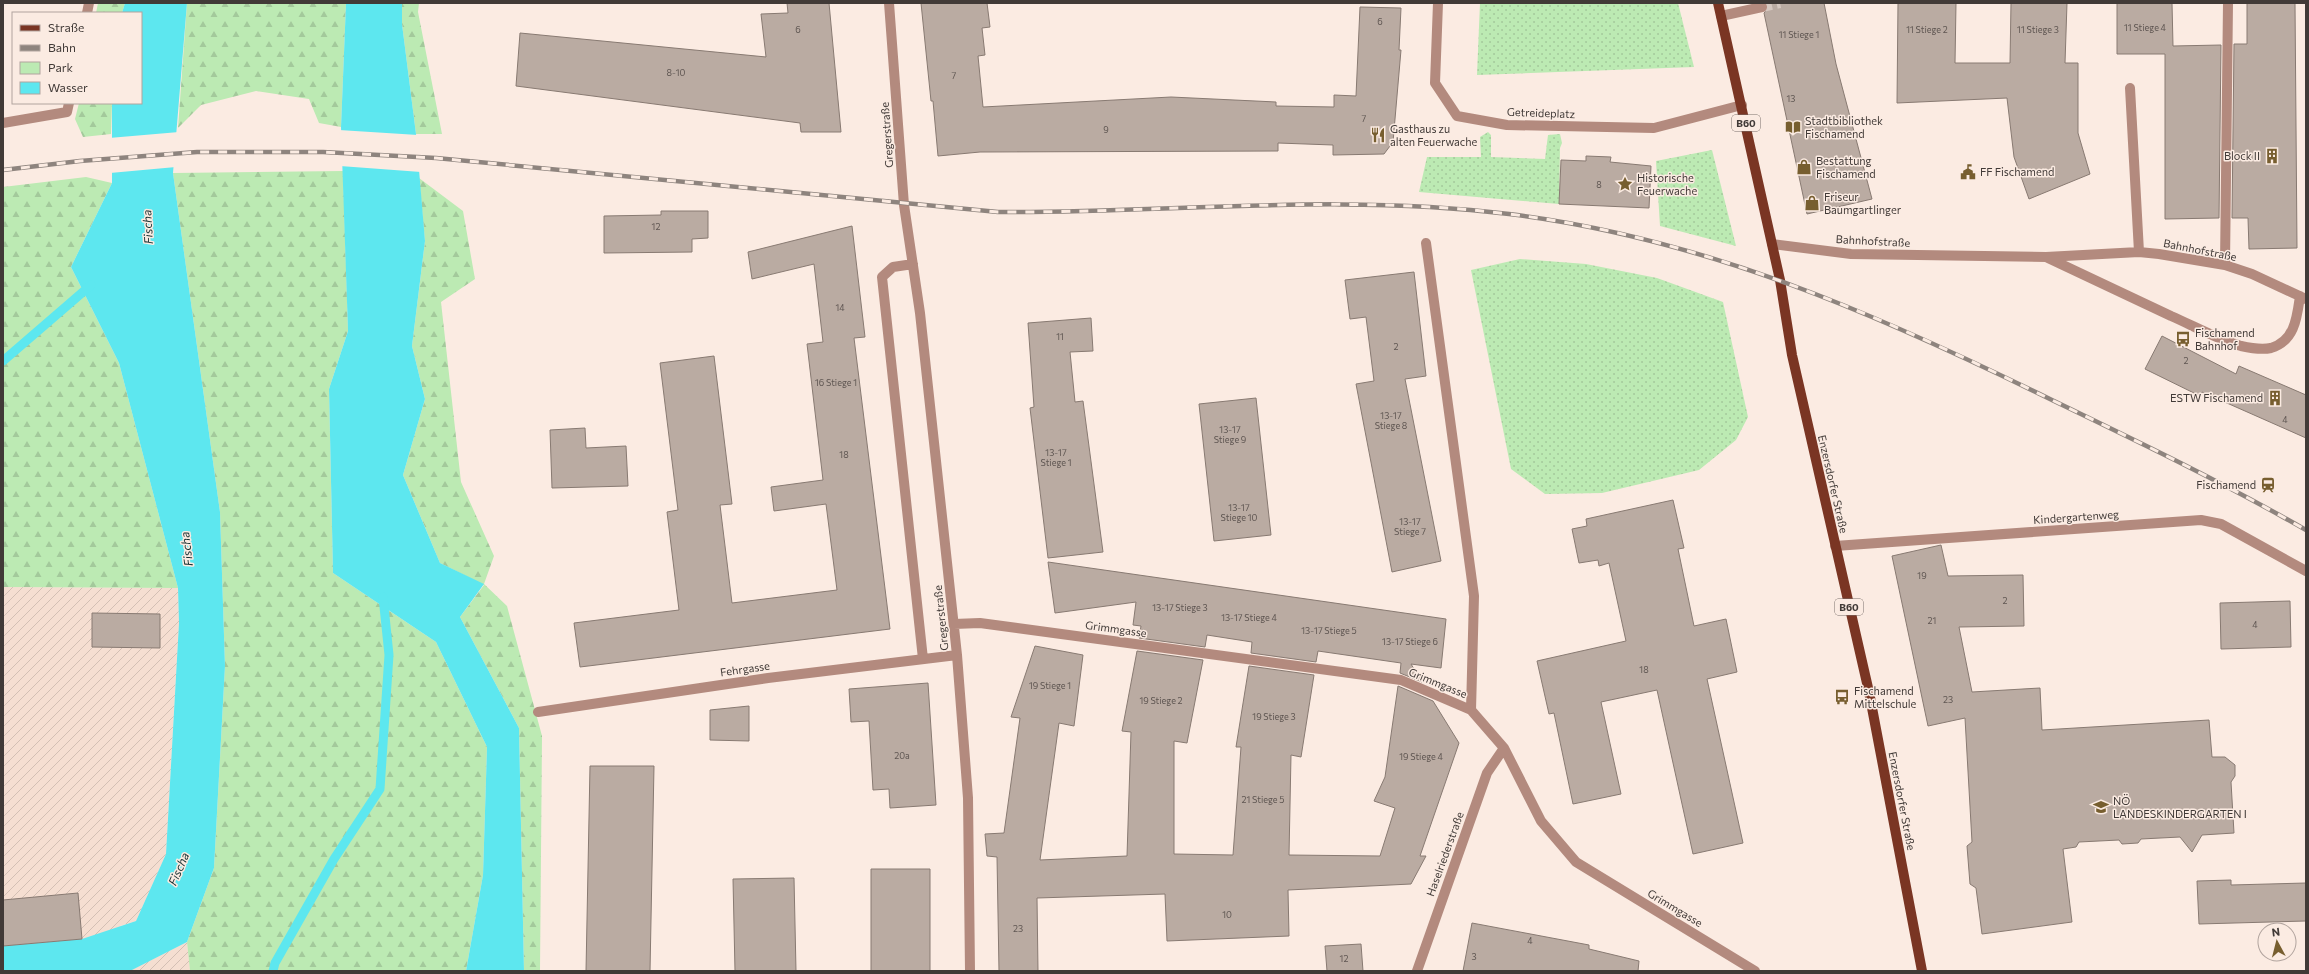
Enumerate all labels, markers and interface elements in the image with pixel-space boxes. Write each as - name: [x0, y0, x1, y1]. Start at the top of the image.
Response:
- legend: [12, 12, 142, 104]
- house number: 6: [1377, 16, 1383, 27]
- text: Straße: [48, 20, 84, 34]
- house number: 11 Stiege 4: [2124, 22, 2167, 33]
- house number: 6: [795, 24, 801, 35]
- house number: 11 Stiege 2: [1906, 24, 1948, 35]
- house number: 11 Stiege 3: [2017, 24, 2059, 35]
- house number: 11 Stiege 1: [1779, 29, 1819, 40]
- text: Bahn: [48, 40, 76, 54]
- text: Park: [48, 60, 74, 74]
- house number: 8-10: [667, 67, 686, 78]
- house number: 7: [952, 70, 957, 81]
- text: Wasser: [48, 80, 88, 94]
- house number: 13: [1787, 93, 1795, 104]
- street label: Gregerstraße: [878, 102, 895, 168]
- street label: Getreideplatz: [1507, 105, 1576, 120]
- house number: 7: [1362, 113, 1367, 124]
- place label: Stadtbibliothek Fischamend: [1805, 114, 1883, 140]
- road number: B60: [1732, 115, 1760, 131]
- library icon: Stadtbibliothek Fischamend: [1784, 118, 1802, 136]
- place label: Gasthaus zu alten Feuerwache: [1390, 122, 1478, 148]
- house number: 9: [1103, 124, 1109, 135]
- restaurant icon: Gasthaus zu alten Feuerwache: [1369, 126, 1387, 144]
- building icon: Block II: [2263, 147, 2281, 165]
- place label: Block II: [2224, 149, 2260, 162]
- place label: Bestattung Fischamend: [1816, 154, 1876, 180]
- shop icon: Bestattung Fischamend: [1795, 158, 1813, 176]
- public building icon: FF Fischamend: [1959, 163, 1977, 181]
- place label: FF Fischamend: [1980, 165, 2054, 178]
- place label: Historische Feuerwache: [1637, 171, 1697, 197]
- place icon: Historische Feuerwache: [1616, 175, 1634, 193]
- house number: 8: [1596, 179, 1602, 190]
- place label: Friseur Baumgartlinger: [1824, 190, 1902, 216]
- shop icon: Friseur Baumgartlinger: [1803, 194, 1821, 212]
- water label: Fischa: [139, 209, 155, 245]
- house number: 12: [652, 221, 660, 232]
- street label: Bahnhofstraße: [1836, 232, 1911, 249]
- street label: Bahnhofstraße: [2162, 236, 2238, 263]
- house number: 14: [835, 302, 845, 313]
- place label: Fischamend Bahnhof: [2195, 326, 2255, 352]
- bus stop icon: Fischamend Bahnhof: [2174, 330, 2192, 348]
- house number: 11: [1056, 331, 1064, 342]
- house number: 2: [1394, 341, 1399, 352]
- house number: 2: [2184, 355, 2189, 366]
- house number: 16 Stiege 1: [815, 377, 857, 388]
- building icon: ESTW Fischamend: [2266, 389, 2284, 407]
- place label: ESTW Fischamend: [2170, 391, 2263, 404]
- house number: 13-17 Stiege 8: [1375, 410, 1407, 431]
- house number: 4: [2282, 414, 2288, 425]
- house number: 13-17 Stiege 9: [1214, 424, 1246, 445]
- street label: Enzersdorfer Straße: [1816, 434, 1851, 534]
- house number: 13-17 Stiege 1: [1040, 447, 1072, 468]
- house number: 18: [839, 449, 849, 460]
- station icon: Fischamend: [2259, 476, 2277, 494]
- place label: Fischamend: [2196, 478, 2256, 491]
- house number: 13-17 Stiege 10: [1221, 502, 1258, 523]
- street label: Kindergartenweg: [2033, 507, 2119, 526]
- house number: 13-17 Stiege 7: [1394, 516, 1426, 537]
- water label: Fischa: [177, 531, 195, 567]
- house number: 19: [1917, 570, 1927, 581]
- street label: Gregerstraße: [931, 584, 950, 652]
- house number: 2: [2003, 595, 2008, 606]
- road number: B60: [1835, 599, 1863, 615]
- house number: 13-17 Stiege 3: [1152, 602, 1208, 613]
- house number: 13-17 Stiege 4: [1221, 612, 1277, 623]
- house number: 21: [1928, 615, 1936, 626]
- street label: Grimmgasse: [1085, 618, 1148, 639]
- house number: 4: [2252, 619, 2258, 630]
- house number: 13-17 Stiege 5: [1301, 625, 1357, 636]
- house number: 13-17 Stiege 6: [1382, 636, 1438, 647]
- street label: Fehrgasse: [719, 659, 771, 678]
- house number: 18: [1639, 664, 1649, 675]
- street label: Grimmgasse: [1407, 665, 1470, 700]
- house number: 19 Stiege 1: [1029, 680, 1071, 691]
- place label: Fischamend Mittelschule: [1854, 684, 1917, 710]
- bus stop icon: Fischamend Mittelschule: [1833, 688, 1851, 706]
- house number: 23: [1943, 694, 1953, 705]
- house number: 19 Stiege 2: [1139, 695, 1183, 706]
- house number: 19 Stiege 3: [1252, 711, 1296, 722]
- house number: 20a: [894, 750, 910, 761]
- street label: Enzersdorfer Straße: [1887, 750, 1918, 852]
- house number: 19 Stiege 4: [1399, 751, 1443, 762]
- place label: NÖ LANDESKINDERGARTEN I: [2113, 793, 2247, 820]
- house number: 21 Stiege 5: [1242, 794, 1284, 805]
- school or university icon: NÖ LANDESKINDERGARTEN I: [2092, 798, 2110, 816]
- street label: Haselriederstraße: [1423, 810, 1466, 898]
- water label: Fischa: [165, 850, 192, 887]
- street label: Grimmgasse: [1645, 886, 1705, 929]
- house number: 10: [1222, 909, 1232, 920]
- north arrow: [2257, 922, 2297, 962]
- house number: 23: [1013, 923, 1023, 934]
- text: N: [2271, 925, 2281, 939]
- house number: 4: [1527, 935, 1533, 946]
- house number: 3: [1471, 951, 1477, 962]
- house number: 12: [1340, 953, 1348, 964]

